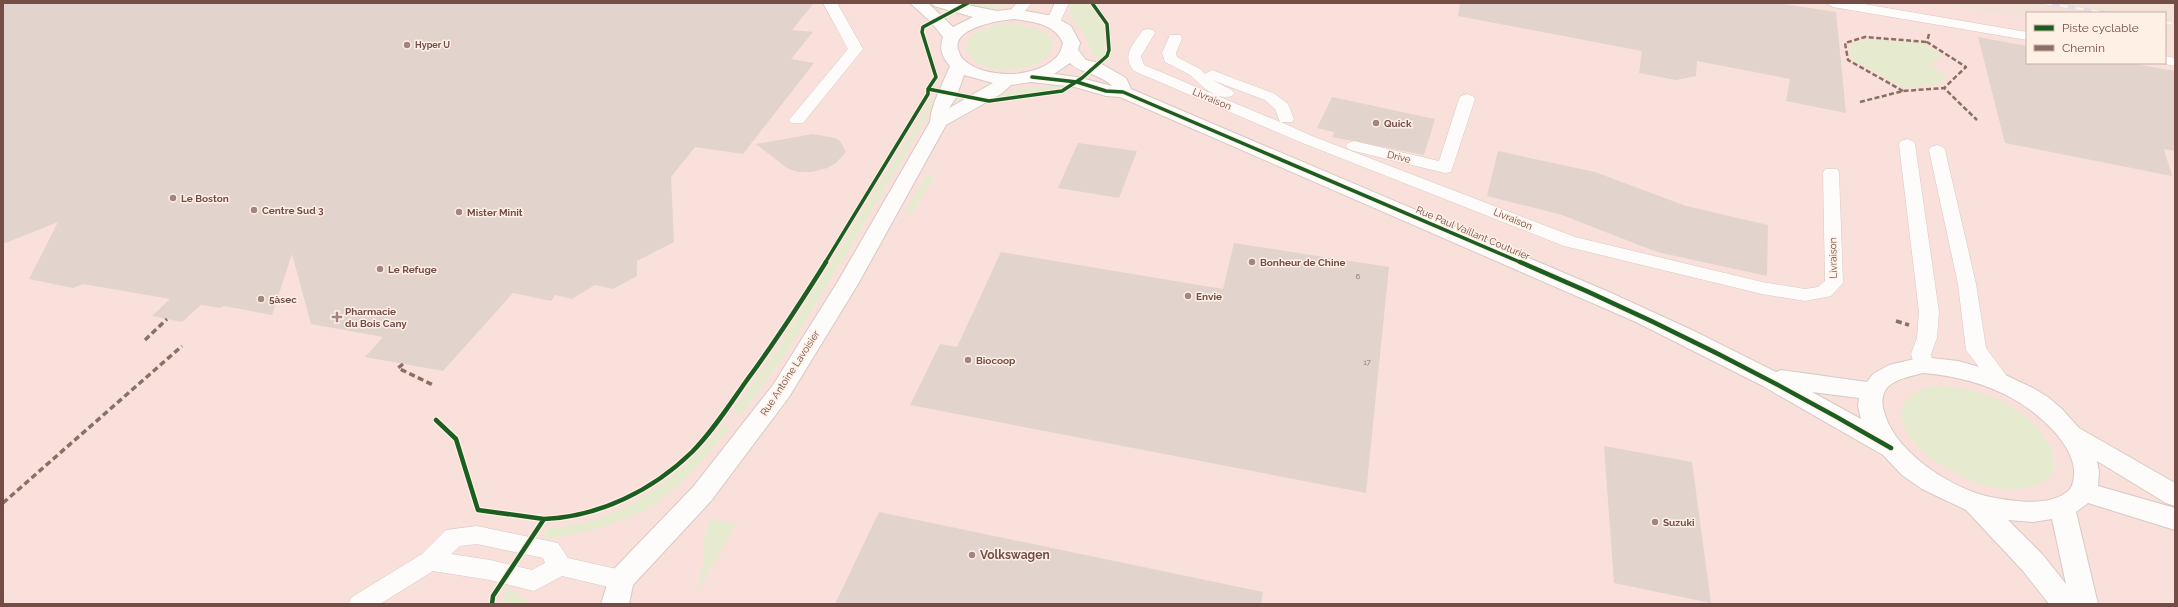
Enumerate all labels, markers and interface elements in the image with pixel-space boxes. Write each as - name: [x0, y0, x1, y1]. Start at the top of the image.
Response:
- legend: [2026, 12, 2166, 64]
- text: Piste cyclable: [2062, 21, 2139, 35]
- marker: Hyper U: [402, 40, 412, 50]
- place label: Hyper U: [415, 40, 450, 50]
- text: Chemin: [2062, 41, 2105, 55]
- street label: Livraison: [1191, 86, 1233, 112]
- marker: Quick: [1371, 118, 1381, 128]
- place label: Quick: [1384, 118, 1412, 129]
- street label: Drive: [1386, 149, 1412, 165]
- marker: Le Boston: [168, 193, 178, 203]
- place label: Le Boston: [181, 193, 229, 204]
- street label: Rue Paul Vaillant Couturier: [1414, 204, 1532, 262]
- marker: Centre Sud 3: [249, 205, 259, 215]
- place label: Centre Sud 3: [262, 205, 324, 216]
- street label: Livraison: [1492, 206, 1534, 232]
- marker: Mister Minit: [454, 207, 464, 217]
- place label: Mister Minit: [467, 207, 523, 218]
- street label: Livraison: [1827, 237, 1839, 279]
- marker: Bonheur de Chine: [1247, 257, 1257, 267]
- place label: Bonheur de Chine: [1260, 257, 1345, 268]
- marker: Le Refuge: [375, 264, 385, 274]
- place label: Le Refuge: [388, 264, 437, 275]
- house number: 6: [1356, 271, 1361, 281]
- marker: Envie: [1183, 291, 1193, 301]
- place label: Envie: [1196, 291, 1222, 302]
- marker: 5àsec: [256, 294, 266, 304]
- place label: 5àsec: [269, 294, 297, 305]
- place label: Pharmacie du Bois Cany: [345, 306, 407, 329]
- marker: Pharmacie du Bois Cany: [332, 312, 342, 322]
- street label: Rue Antoine Lavoisier: [758, 328, 822, 418]
- marker: Biocoop: [963, 355, 973, 365]
- place label: Biocoop: [976, 355, 1016, 366]
- house number: 17: [1363, 357, 1372, 367]
- marker: Suzuki: [1650, 517, 1660, 527]
- place label: Suzuki: [1663, 517, 1695, 528]
- place label: Volkswagen: [980, 548, 1050, 562]
- marker: Volkswagen: [967, 550, 977, 560]

